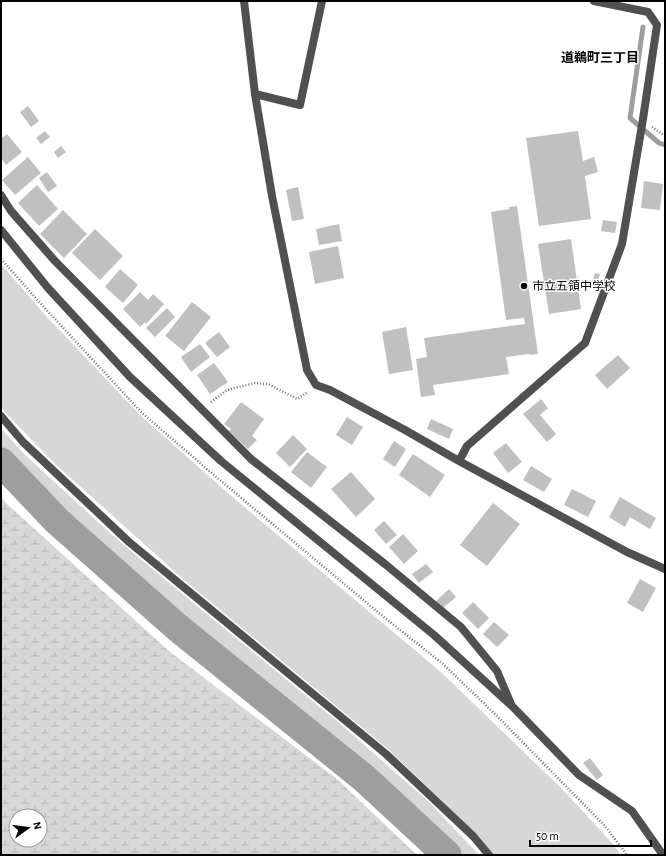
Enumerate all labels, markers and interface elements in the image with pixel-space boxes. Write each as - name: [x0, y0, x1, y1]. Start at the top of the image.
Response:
- district label: 道鵜町三丁目: [561, 50, 639, 65]
- place label: 市立五領中学校: [532, 279, 616, 292]
- marker: 市立五領中学校: [519, 281, 529, 291]
- north arrow: [8, 808, 48, 848]
- text: N: [31, 821, 43, 831]
- scale bar: [530, 822, 651, 848]
- text: 50 m: [536, 830, 559, 842]

